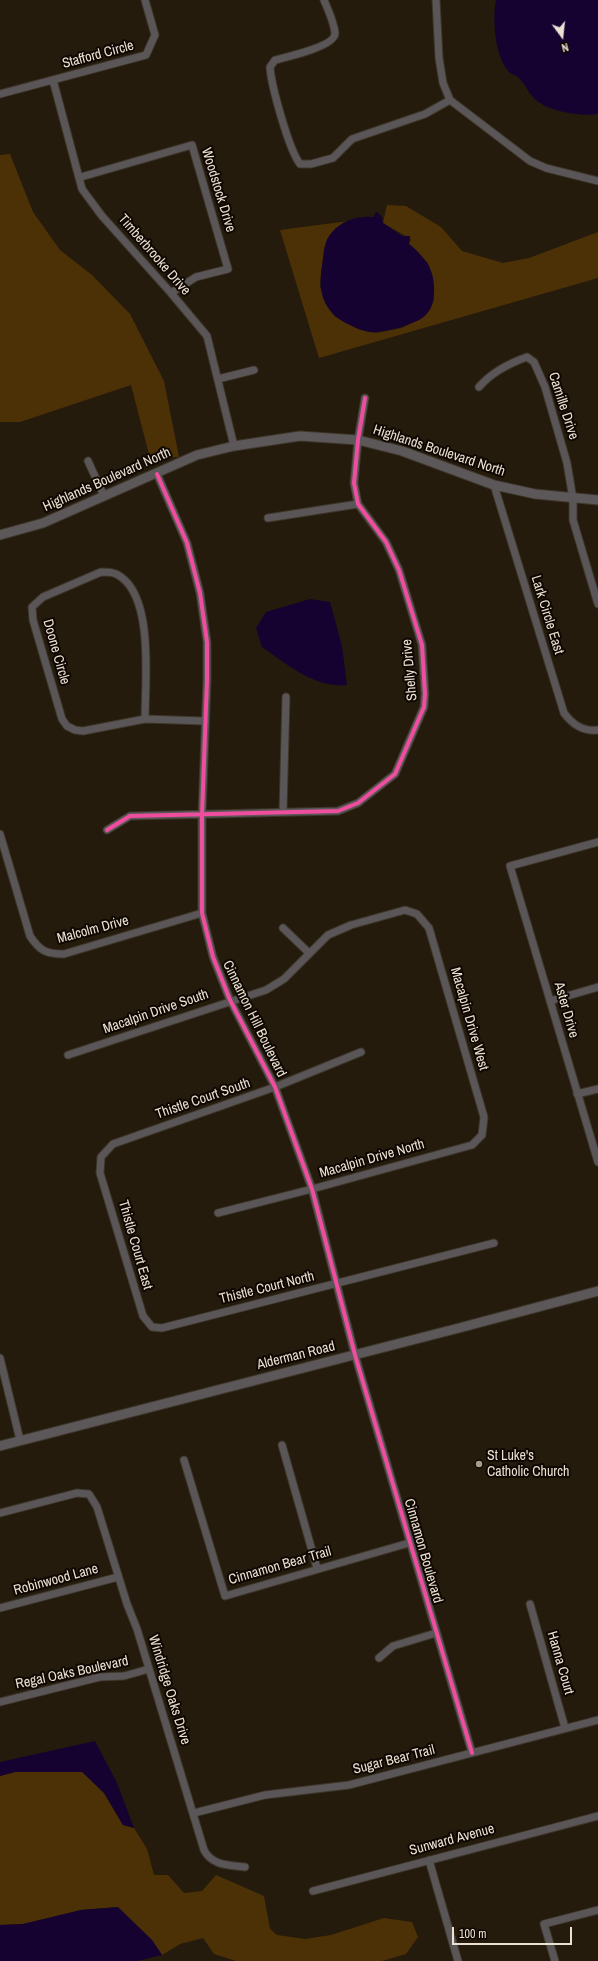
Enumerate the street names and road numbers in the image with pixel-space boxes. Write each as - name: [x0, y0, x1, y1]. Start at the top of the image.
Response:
- street label: Stafford Circle: [60, 37, 136, 73]
- street label: Woodstock Drive: [197, 146, 239, 234]
- street label: Timberbrooke Drive: [114, 211, 194, 299]
- street label: Camille Drive: [544, 370, 582, 442]
- street label: Highlands Boulevard North: [371, 422, 507, 480]
- street label: Highlands Boulevard North: [41, 444, 173, 516]
- street label: Lark Circle East: [527, 573, 567, 657]
- street label: Doone Circle: [39, 617, 73, 687]
- street label: Shelly Drive: [399, 638, 421, 702]
- street label: Malcolm Drive: [55, 912, 131, 948]
- street label: Cinnamon Hill Boulevard: [218, 958, 290, 1080]
- street label: Macalpin Drive West: [446, 966, 492, 1072]
- street label: Aster Drive: [550, 980, 582, 1040]
- street label: Macalpin Drive South: [101, 986, 211, 1038]
- street label: Thistle Court South: [154, 1075, 252, 1123]
- street label: Macalpin Drive North: [318, 1136, 426, 1182]
- street label: Thistle Court East: [114, 1199, 156, 1291]
- street label: Thistle Court North: [218, 1268, 316, 1308]
- street label: Alderman Road: [255, 1338, 337, 1374]
- street label: Cinnamon Boulevard: [400, 1497, 446, 1605]
- street label: Cinnamon Bear Trail: [227, 1543, 333, 1589]
- street label: Robinwood Lane: [12, 1561, 100, 1599]
- street label: Hanna Court: [543, 1629, 577, 1697]
- street label: Windridge Oaks Drive: [144, 1633, 194, 1747]
- street label: Regal Oaks Boulevard: [14, 1653, 130, 1693]
- street label: Sugar Bear Trail: [351, 1742, 437, 1778]
- street label: Sunward Avenue: [408, 1821, 496, 1859]

